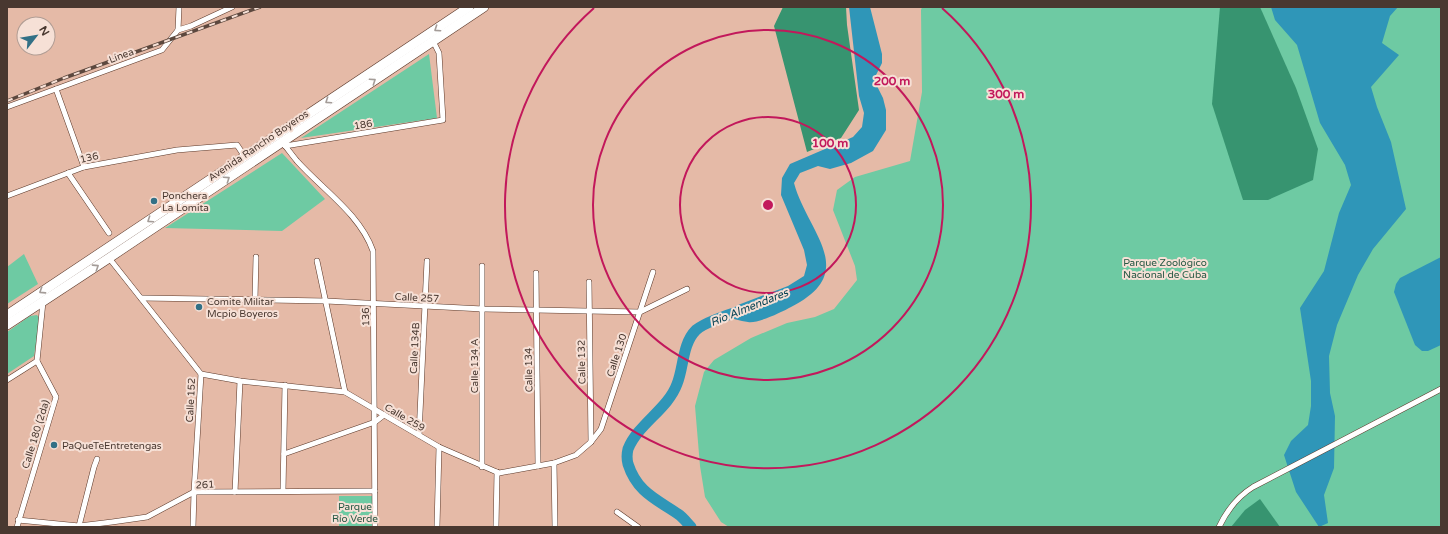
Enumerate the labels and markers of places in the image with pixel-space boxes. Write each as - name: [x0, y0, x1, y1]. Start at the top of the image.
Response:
- place label: Ponchera La Lomita: [162, 190, 209, 214]
- marker: Ponchera La Lomita: [149, 196, 159, 206]
- centre of rings: [761, 198, 775, 212]
- place label: Comite Militar Mcpio Boyeros: [207, 296, 278, 320]
- marker: Comite Militar Mcpio Boyeros: [194, 302, 204, 312]
- marker: PaQueTeEntretengas: [49, 440, 59, 450]
- place label: PaQueTeEntretengas: [62, 440, 162, 452]

